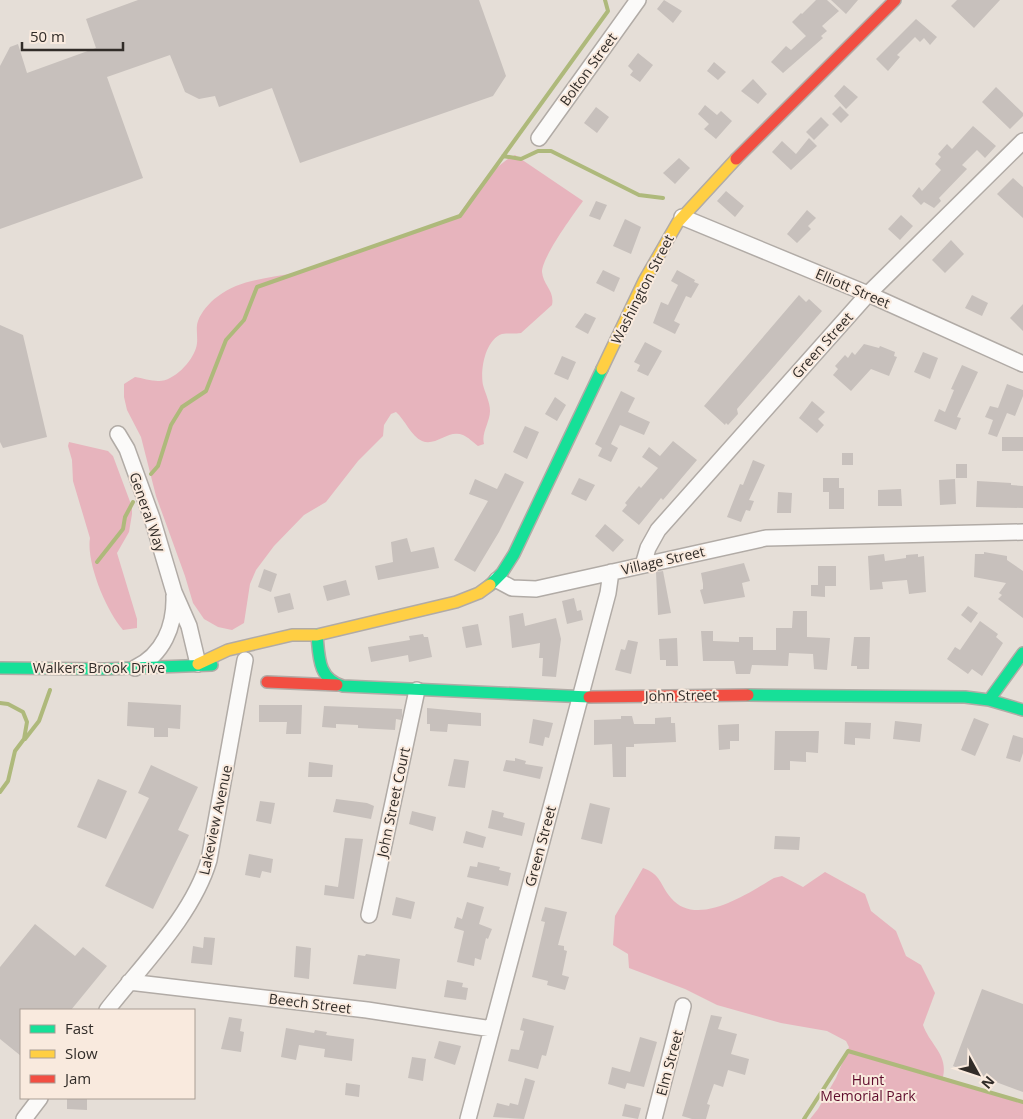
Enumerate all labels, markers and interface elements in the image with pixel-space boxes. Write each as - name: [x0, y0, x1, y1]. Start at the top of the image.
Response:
- scale bar: [22, 20, 124, 52]
- text: 50 m: [30, 26, 65, 46]
- street label: Bolton Street: [555, 29, 621, 109]
- street label: Washington Street: [606, 231, 678, 347]
- street label: Elliott Street: [813, 264, 893, 312]
- street label: Green Street: [787, 308, 857, 382]
- street label: General Way: [126, 470, 171, 555]
- street label: Village Street: [619, 541, 707, 579]
- street label: Walkers Brook Drive: [33, 658, 165, 677]
- street label: John Street: [643, 685, 717, 705]
- street label: John Street Court: [372, 745, 414, 861]
- street label: Lakeview Avenue: [194, 763, 236, 877]
- street label: Green Street: [520, 803, 560, 889]
- street label: Beech Street: [268, 989, 352, 1017]
- legend: [20, 1009, 195, 1099]
- text: Fast: [65, 1018, 94, 1038]
- street label: Elm Street: [651, 1028, 687, 1098]
- text: Slow: [65, 1043, 98, 1063]
- north arrow: [953, 1049, 1003, 1099]
- text: Jam: [63, 1068, 91, 1088]
- park label: Hunt Memorial Park: [820, 1070, 916, 1105]
- text: N: [977, 1072, 999, 1093]

